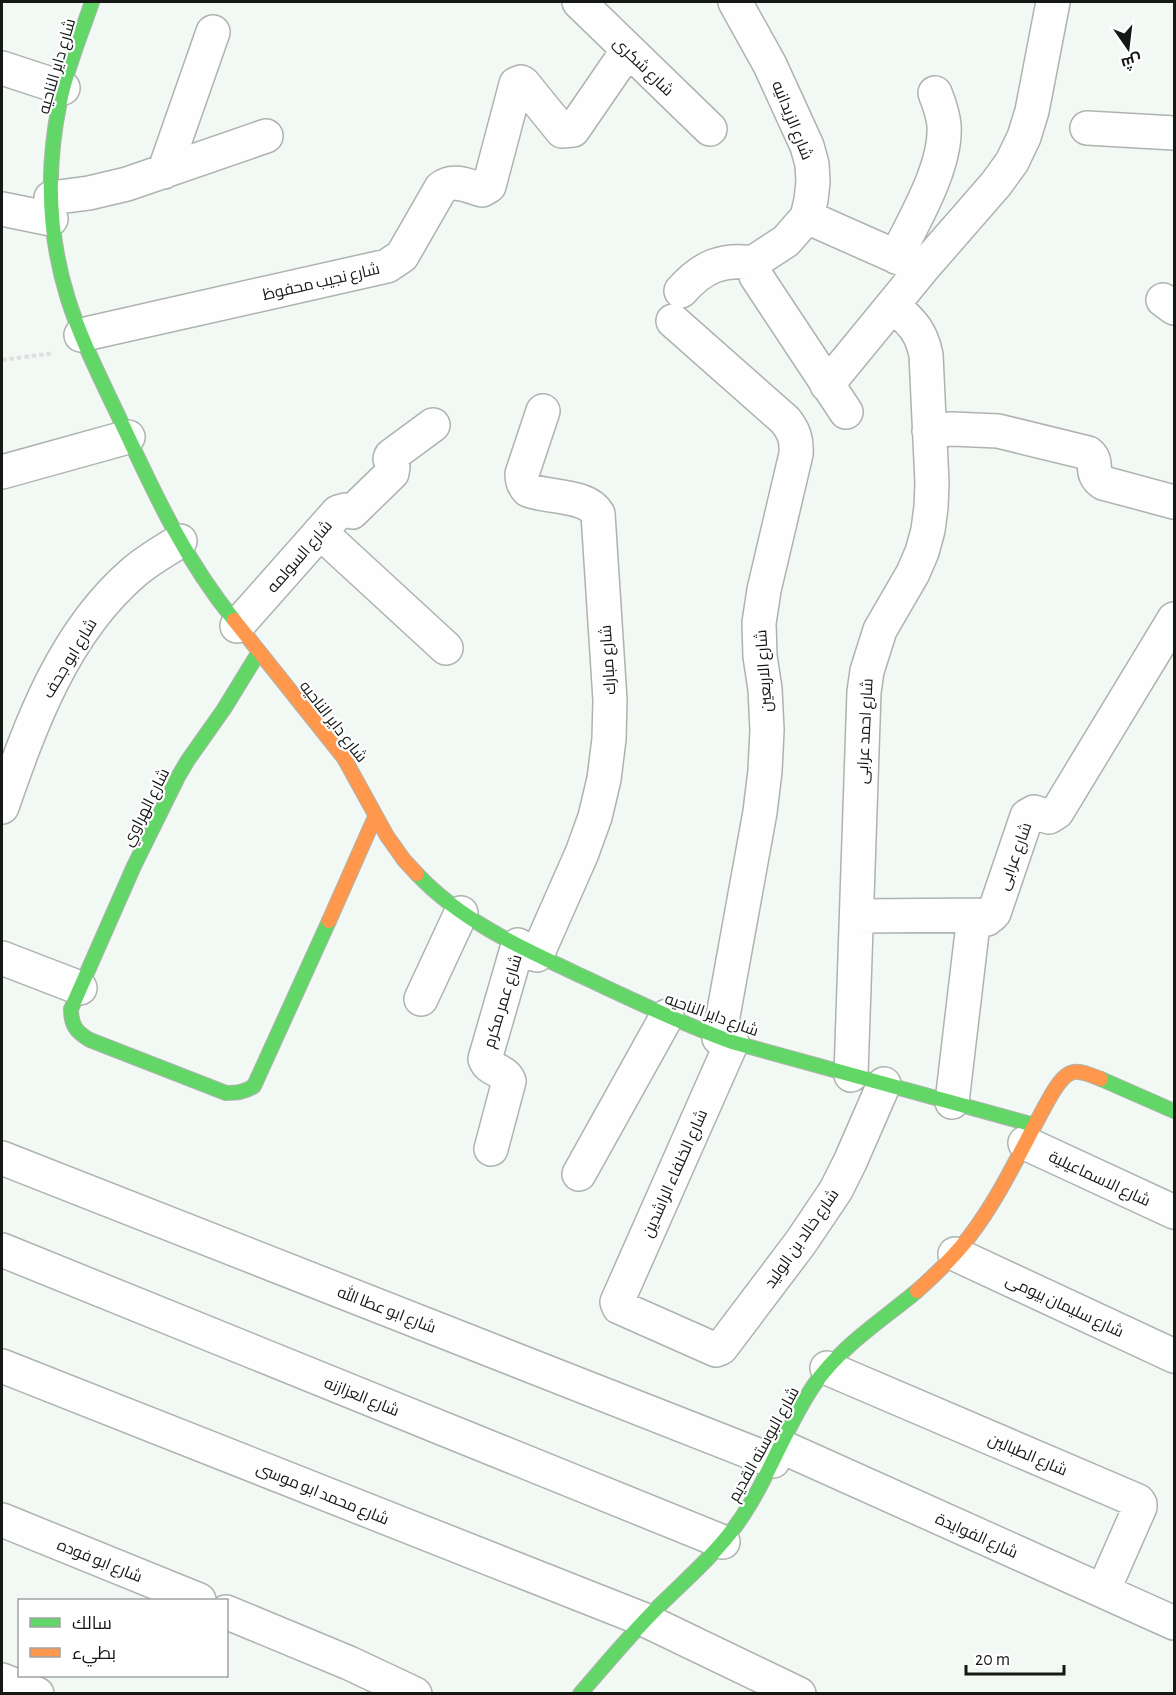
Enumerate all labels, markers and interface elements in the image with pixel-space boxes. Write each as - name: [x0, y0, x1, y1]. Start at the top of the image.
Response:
- street label: شارع داير الناحيه: [35, 17, 81, 117]
- north arrow: [1098, 18, 1158, 78]
- street label: شارع شكرى: [608, 34, 677, 101]
- text: ش: [1119, 50, 1144, 73]
- street label: شارع الزيدانيه: [766, 78, 816, 163]
- street label: شارع نجيب محفوظ: [261, 260, 382, 306]
- street label: شارع السولمه: [264, 517, 338, 598]
- street label: شارع ابو جحف: [39, 616, 102, 703]
- street label: شارع مبارك: [597, 624, 621, 696]
- street label: شارع الاربعين: [752, 629, 778, 713]
- street label: شارع داير الناحيه: [294, 677, 371, 767]
- street label: شارع احمد عرابى: [853, 678, 879, 784]
- street label: شارع الهراوي: [119, 765, 177, 851]
- street label: شارع عرابى: [994, 820, 1037, 893]
- street label: شارع عمر مكرم: [480, 952, 528, 1051]
- street label: شارع داير الناحيه: [662, 990, 761, 1042]
- street label: شارع الخلفاء الراشدين: [639, 1107, 713, 1241]
- street label: شارع الاسماعيلية: [1045, 1147, 1153, 1212]
- street label: شارع خالد بن الوليد: [761, 1186, 844, 1293]
- street label: شارع سليمان بيومى: [1002, 1271, 1126, 1343]
- street label: شارع ابو عطا الله: [334, 1281, 439, 1339]
- street label: شارع العزازنه: [321, 1374, 402, 1422]
- street label: شارع البوسته القديم: [725, 1384, 805, 1506]
- street label: شارع الطبالين: [985, 1430, 1070, 1481]
- street label: شارع محمد ابو موسى: [253, 1459, 392, 1531]
- street label: شارع الفوايدة: [932, 1510, 1021, 1564]
- street label: شارع ابو فوده: [54, 1536, 145, 1588]
- legend: [18, 1599, 228, 1677]
- text: سالك: [72, 1615, 112, 1633]
- scale bar: [966, 1638, 1064, 1676]
- text: بطيء: [72, 1645, 116, 1667]
- text: 20 m: [975, 1651, 1010, 1669]

